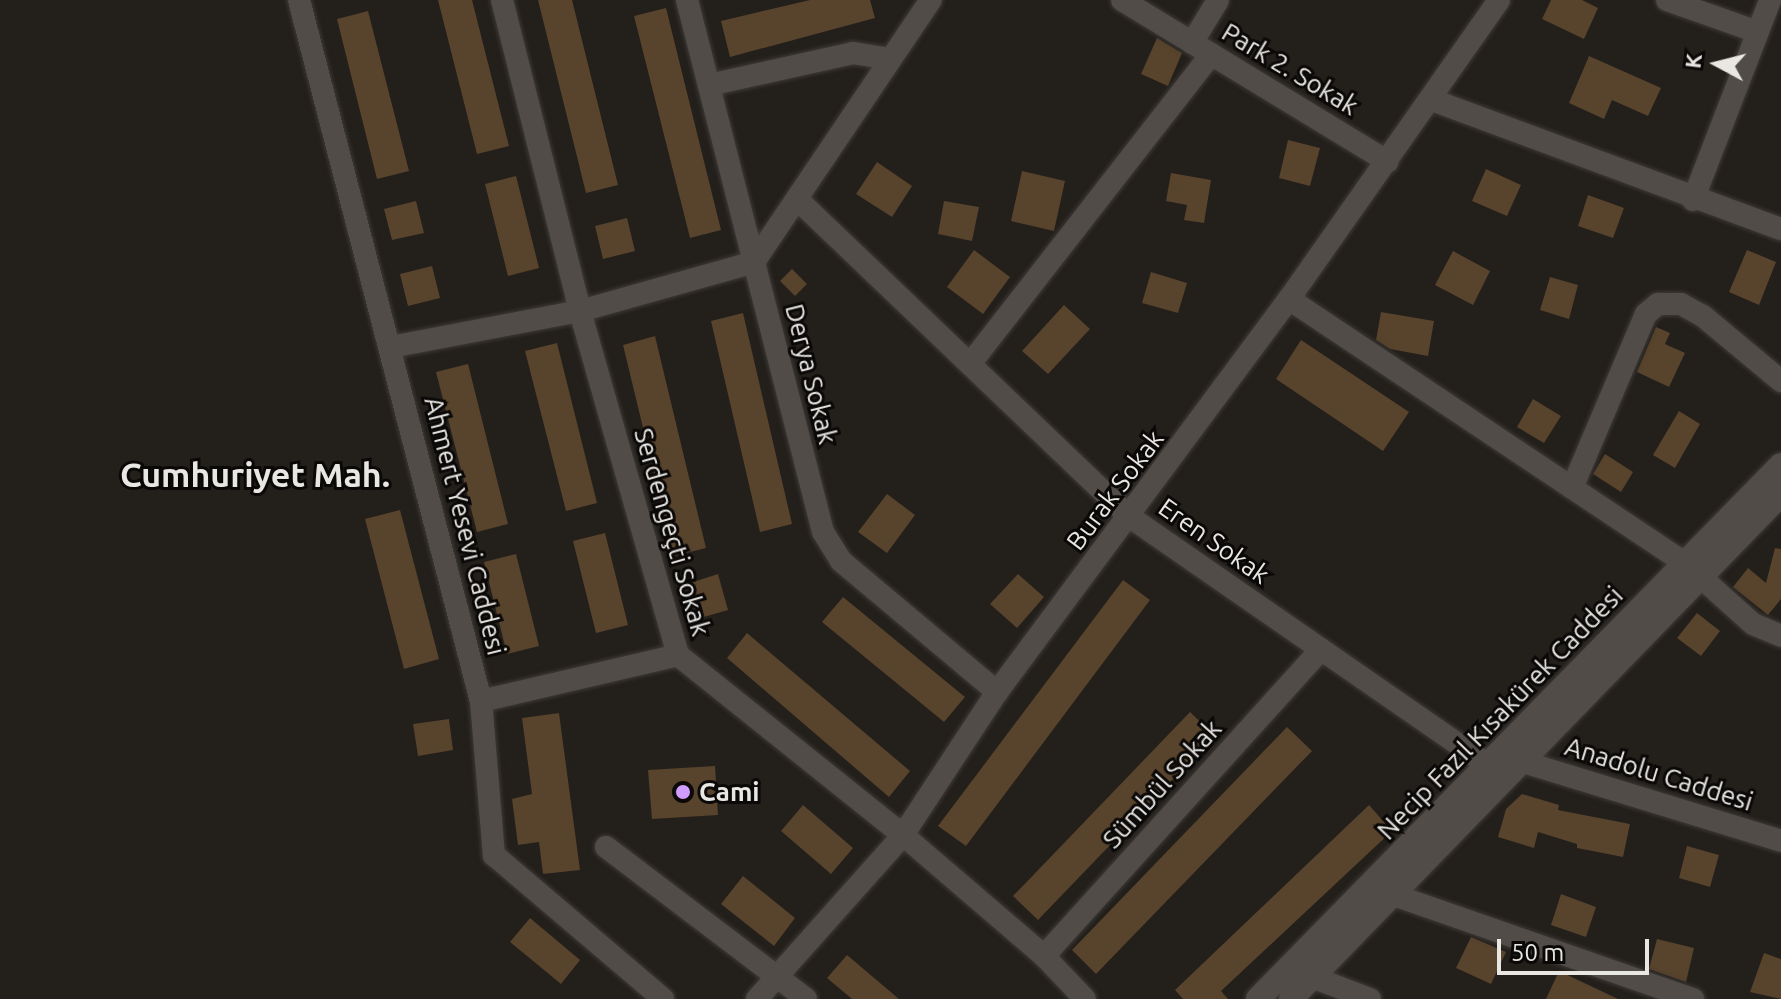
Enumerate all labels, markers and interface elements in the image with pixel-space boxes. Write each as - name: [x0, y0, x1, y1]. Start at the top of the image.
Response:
- street label: Park 2. Sokak: [1216, 16, 1364, 122]
- north arrow: [1677, 24, 1757, 104]
- text: K: [1679, 52, 1706, 70]
- street label: Derya Sokak: [779, 301, 843, 447]
- street label: Ahmert Yesevi Caddesi: [418, 394, 512, 658]
- street label: Burak Sokak: [1060, 424, 1170, 556]
- street label: Serdengeçti Sokak: [627, 425, 717, 639]
- district label: Cumhuriyet Mah.: [120, 455, 390, 495]
- street label: Eren Sokak: [1153, 492, 1275, 590]
- street label: Necip Fazıl Kısakürek Caddesi: [1371, 580, 1629, 846]
- street label: Sümbül Sokak: [1096, 713, 1228, 855]
- street label: Anadolu Caddesi: [1561, 731, 1757, 817]
- place label: Cami: [699, 776, 760, 808]
- marker: Cami: [674, 783, 692, 801]
- scale bar: [1501, 923, 1653, 973]
- text: 50 m: [1511, 939, 1564, 966]

